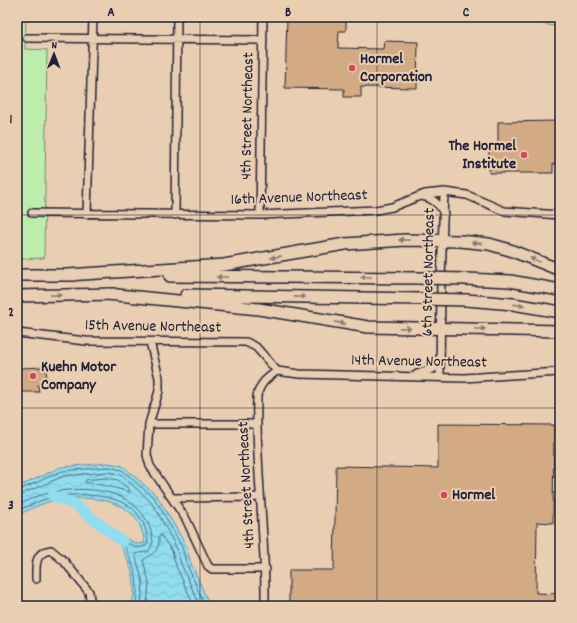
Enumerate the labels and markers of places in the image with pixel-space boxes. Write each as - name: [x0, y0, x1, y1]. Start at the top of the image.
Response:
- place label: Hormel Corporation: [360, 48, 432, 89]
- marker: Hormel Corporation: [347, 63, 357, 73]
- place label: The Hormel Institute: [448, 135, 516, 176]
- marker: The Hormel Institute: [519, 150, 529, 160]
- place label: Kuehn Motor Company: [41, 356, 117, 397]
- marker: Kuehn Motor Company: [28, 371, 38, 381]
- place label: Hormel: [452, 484, 495, 507]
- marker: Hormel: [439, 490, 449, 500]

